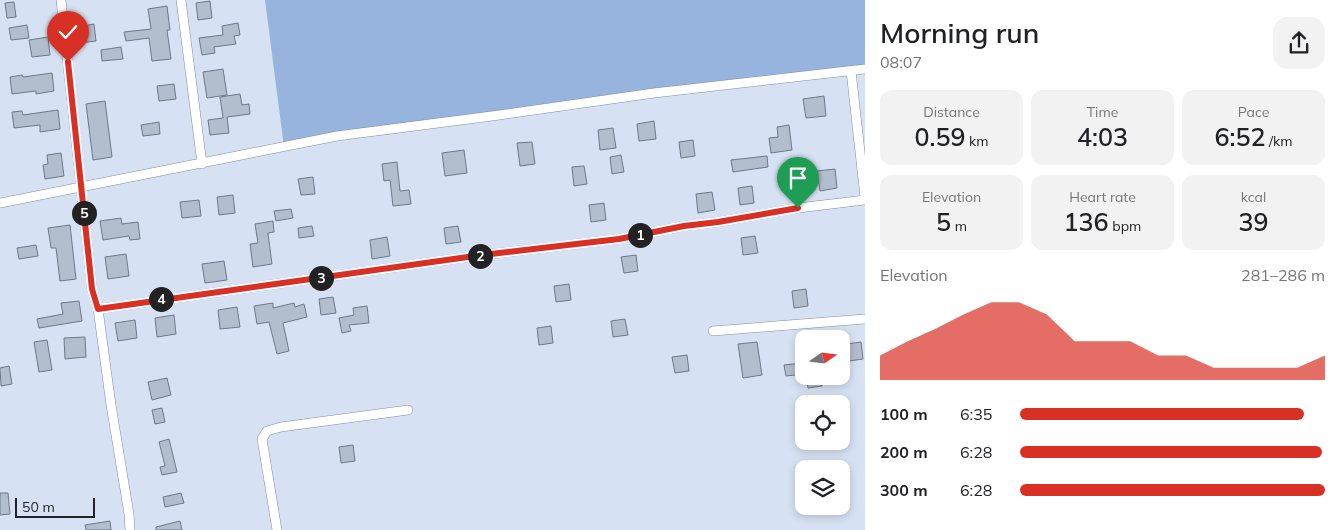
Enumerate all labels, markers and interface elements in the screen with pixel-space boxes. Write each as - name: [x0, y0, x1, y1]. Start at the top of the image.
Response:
- pin: [47, 11, 89, 62]
- text: Morning run: [880, 15, 1039, 50]
- button: share: [1273, 17, 1325, 69]
- icon: check: [54, 18, 82, 46]
- text: 08:07: [880, 52, 922, 72]
- text: Distance: [923, 103, 980, 121]
- text: Time: [1087, 103, 1118, 121]
- text: Pace: [1238, 103, 1269, 121]
- text: 0.59: [914, 121, 965, 152]
- text: 4:03: [1077, 121, 1128, 152]
- text: 6:52: [1214, 121, 1265, 152]
- text: km: [965, 132, 989, 150]
- text: /km: [1265, 132, 1293, 150]
- pin: [777, 157, 819, 208]
- icon: arrive: [784, 164, 812, 192]
- text: Elevation: [922, 188, 981, 206]
- text: Heart rate: [1069, 188, 1136, 206]
- text: kcal: [1241, 188, 1266, 206]
- pin: 5: [72, 200, 96, 226]
- text: 5: [80, 204, 89, 222]
- text: 5: [936, 206, 951, 237]
- text: 136: [1064, 206, 1109, 237]
- text: 39: [1238, 206, 1269, 237]
- text: m: [951, 217, 967, 235]
- text: bpm: [1109, 217, 1141, 235]
- pin: 1: [628, 222, 652, 248]
- text: 1: [636, 226, 645, 244]
- pin: 2: [468, 244, 492, 268]
- text: 2: [476, 247, 485, 265]
- text: Elevation: [880, 265, 948, 285]
- text: 281–286 m: [1241, 265, 1325, 285]
- pin: 3: [308, 266, 334, 290]
- text: 3: [317, 269, 326, 287]
- pin: 4: [148, 286, 174, 312]
- text: 4: [157, 290, 166, 308]
- north arrow: [795, 330, 850, 385]
- map controls: [795, 330, 850, 515]
- button: locate: [795, 395, 850, 450]
- text: 100 m: [880, 404, 928, 424]
- text: 6:35: [960, 404, 992, 424]
- text: 200 m: [880, 442, 928, 462]
- text: 6:28: [960, 442, 992, 462]
- button: layers: [795, 460, 850, 515]
- text: 300 m: [880, 480, 928, 500]
- text: 6:28: [960, 480, 992, 500]
- scale bar: [15, 495, 95, 518]
- text: 50 m: [22, 498, 55, 516]

